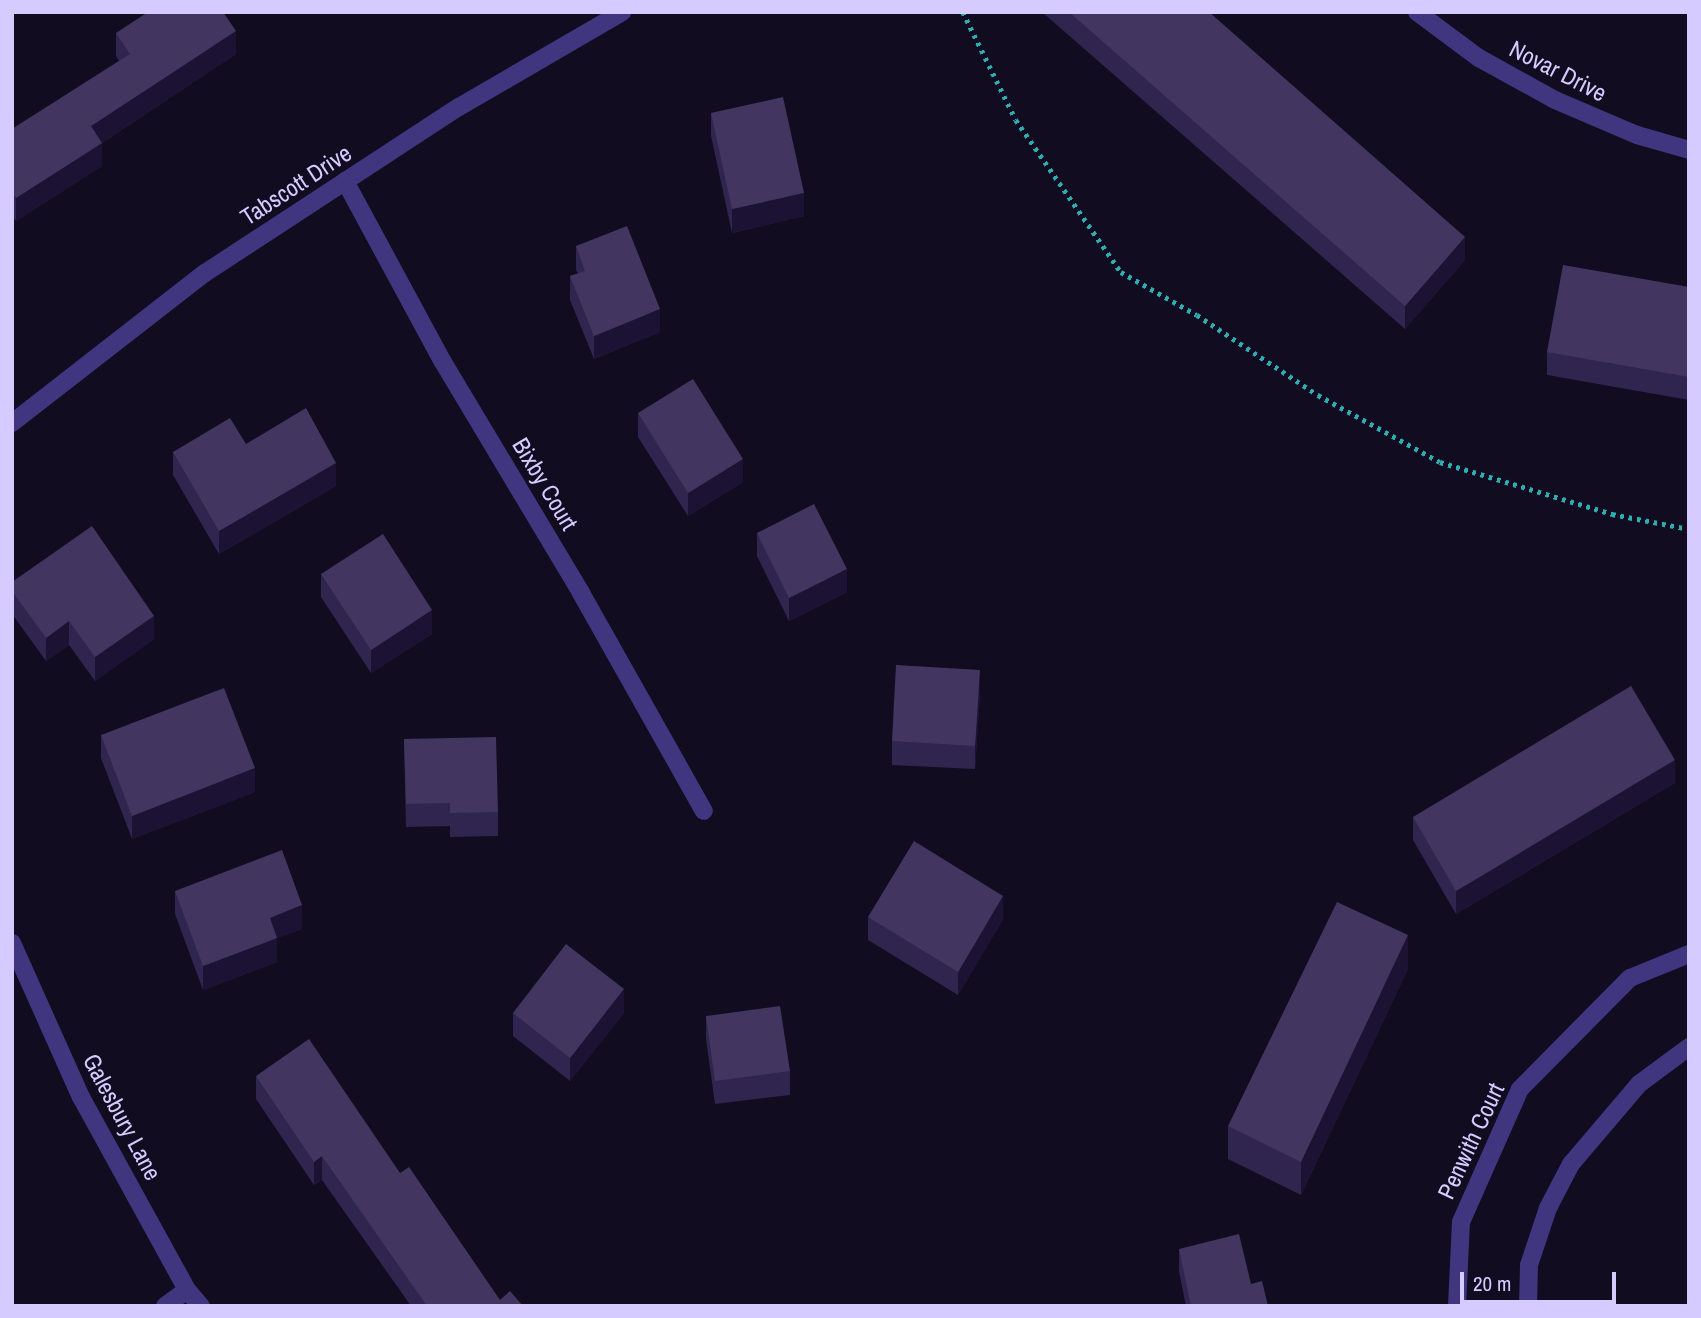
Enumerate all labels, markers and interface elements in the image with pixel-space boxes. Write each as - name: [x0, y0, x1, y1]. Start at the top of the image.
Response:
- street label: Novar Drive: [1505, 34, 1611, 108]
- street label: Tabscott Drive: [235, 139, 357, 231]
- street label: Bixby Court: [506, 433, 584, 535]
- street label: Galesbury Lane: [77, 1049, 167, 1185]
- street label: Penwith Court: [1432, 1078, 1510, 1204]
- scale bar: [1463, 1258, 1619, 1302]
- text: 20 m: [1473, 1269, 1511, 1298]

